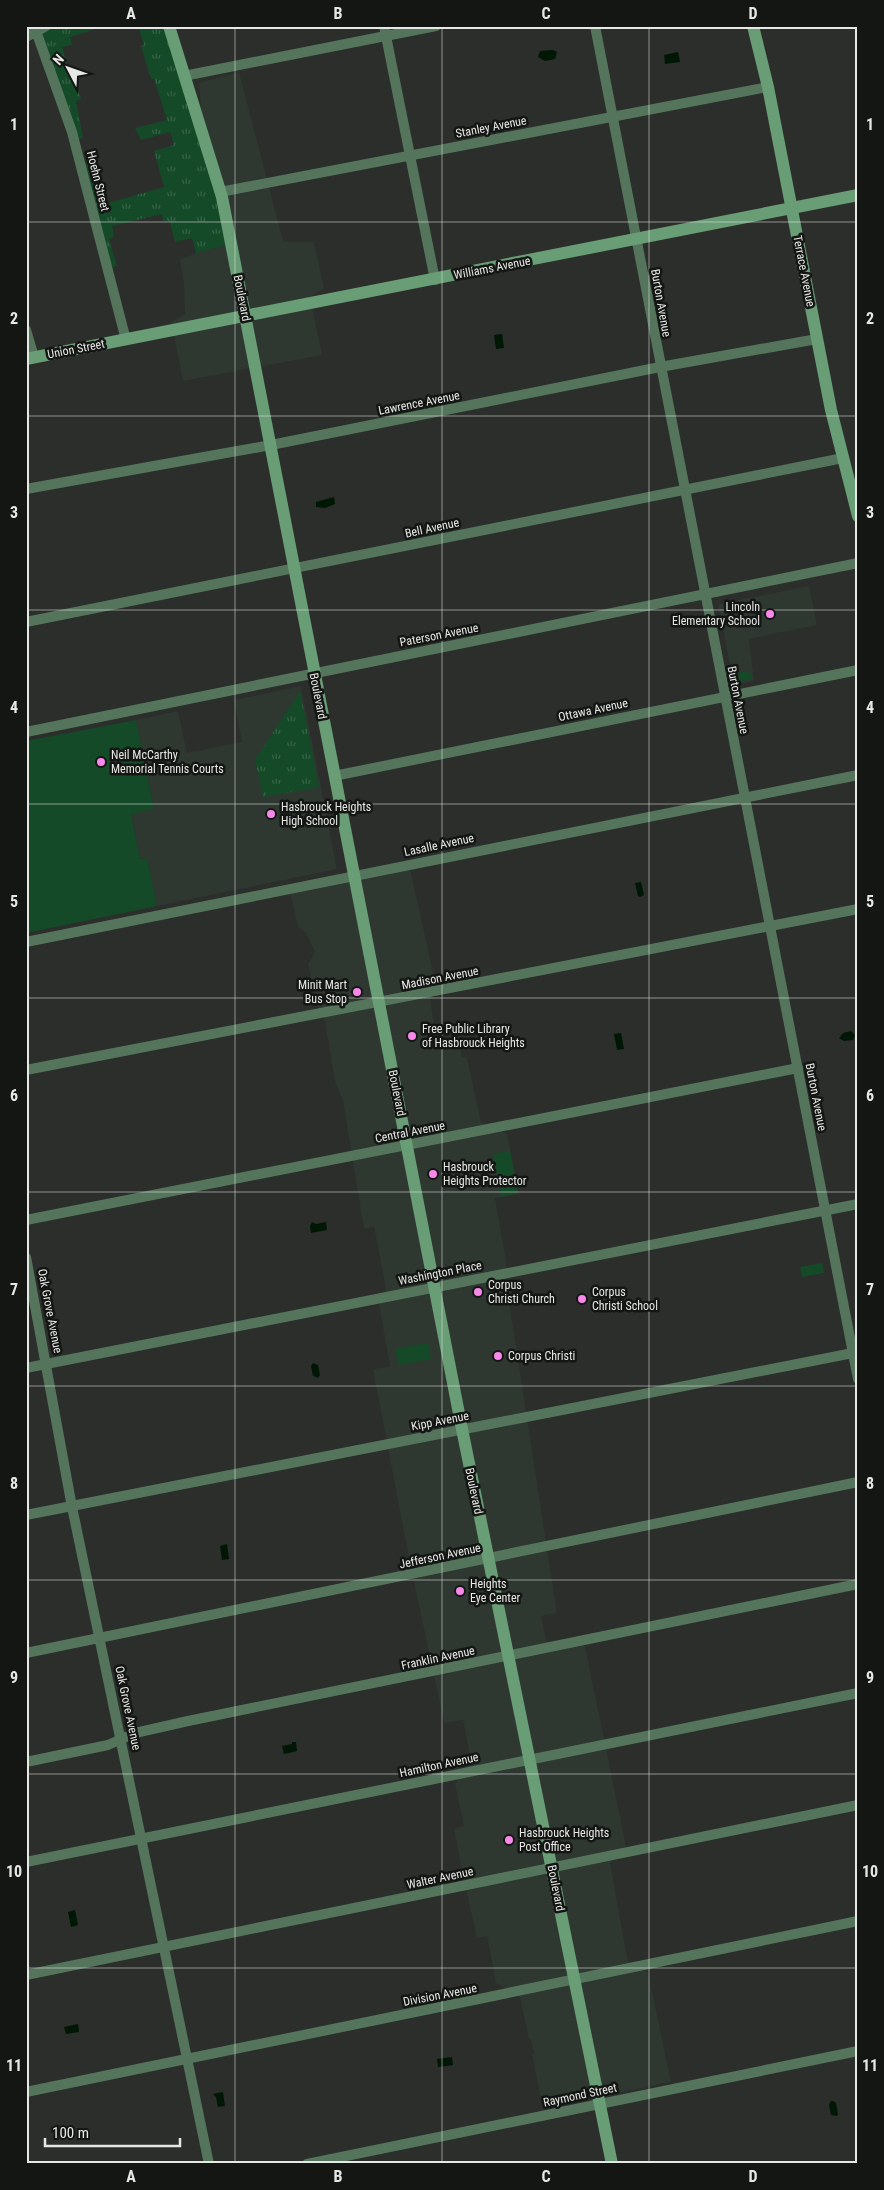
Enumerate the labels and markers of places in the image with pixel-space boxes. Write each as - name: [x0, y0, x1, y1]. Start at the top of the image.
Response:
- place label: Lincoln Elementary School: [672, 600, 760, 628]
- marker: Lincoln Elementary School: [764, 608, 776, 620]
- place label: Neil McCarthy Memorial Tennis Courts: [111, 748, 224, 776]
- marker: Neil McCarthy Memorial Tennis Courts: [95, 756, 107, 768]
- place label: Hasbrouck Heights High School: [281, 800, 371, 828]
- marker: Hasbrouck Heights High School: [265, 808, 277, 820]
- place label: Minit Mart Bus Stop: [298, 978, 347, 1006]
- marker: Minit Mart Bus Stop: [351, 986, 363, 998]
- place label: Free Public Library of Hasbrouck Heights: [422, 1022, 525, 1050]
- marker: Free Public Library of Hasbrouck Heights: [406, 1030, 418, 1042]
- place label: Hasbrouck Heights Protector: [443, 1160, 527, 1188]
- marker: Hasbrouck Heights Protector: [427, 1168, 439, 1180]
- place label: Corpus Christi Church: [488, 1278, 555, 1306]
- place label: Corpus Christi School: [592, 1285, 658, 1313]
- marker: Corpus Christi Church: [472, 1286, 484, 1298]
- marker: Corpus Christi School: [576, 1293, 588, 1305]
- place label: Corpus Christi: [508, 1349, 575, 1363]
- marker: Corpus Christi: [492, 1350, 504, 1362]
- place label: Heights Eye Center: [470, 1577, 521, 1605]
- marker: Heights Eye Center: [454, 1585, 466, 1597]
- place label: Hasbrouck Heights Post Office: [519, 1826, 609, 1854]
- marker: Hasbrouck Heights Post Office: [503, 1834, 515, 1846]

